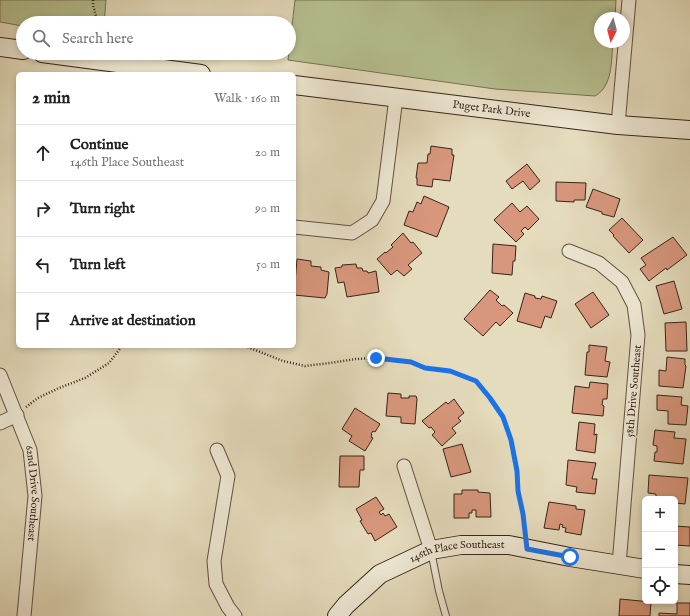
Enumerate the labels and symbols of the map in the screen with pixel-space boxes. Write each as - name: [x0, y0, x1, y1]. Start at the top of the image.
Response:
- north arrow: [594, 12, 630, 48]
- street label: Puget Park Drive: [452, 98, 531, 121]
- street label: 58th Drive Southeast: [623, 344, 645, 438]
- route end: [367, 349, 385, 367]
- street label: 62nd Drive Southeast: [22, 443, 42, 542]
- street label: 146th Place Southeast: [407, 538, 505, 566]
- route start: [561, 548, 579, 566]

